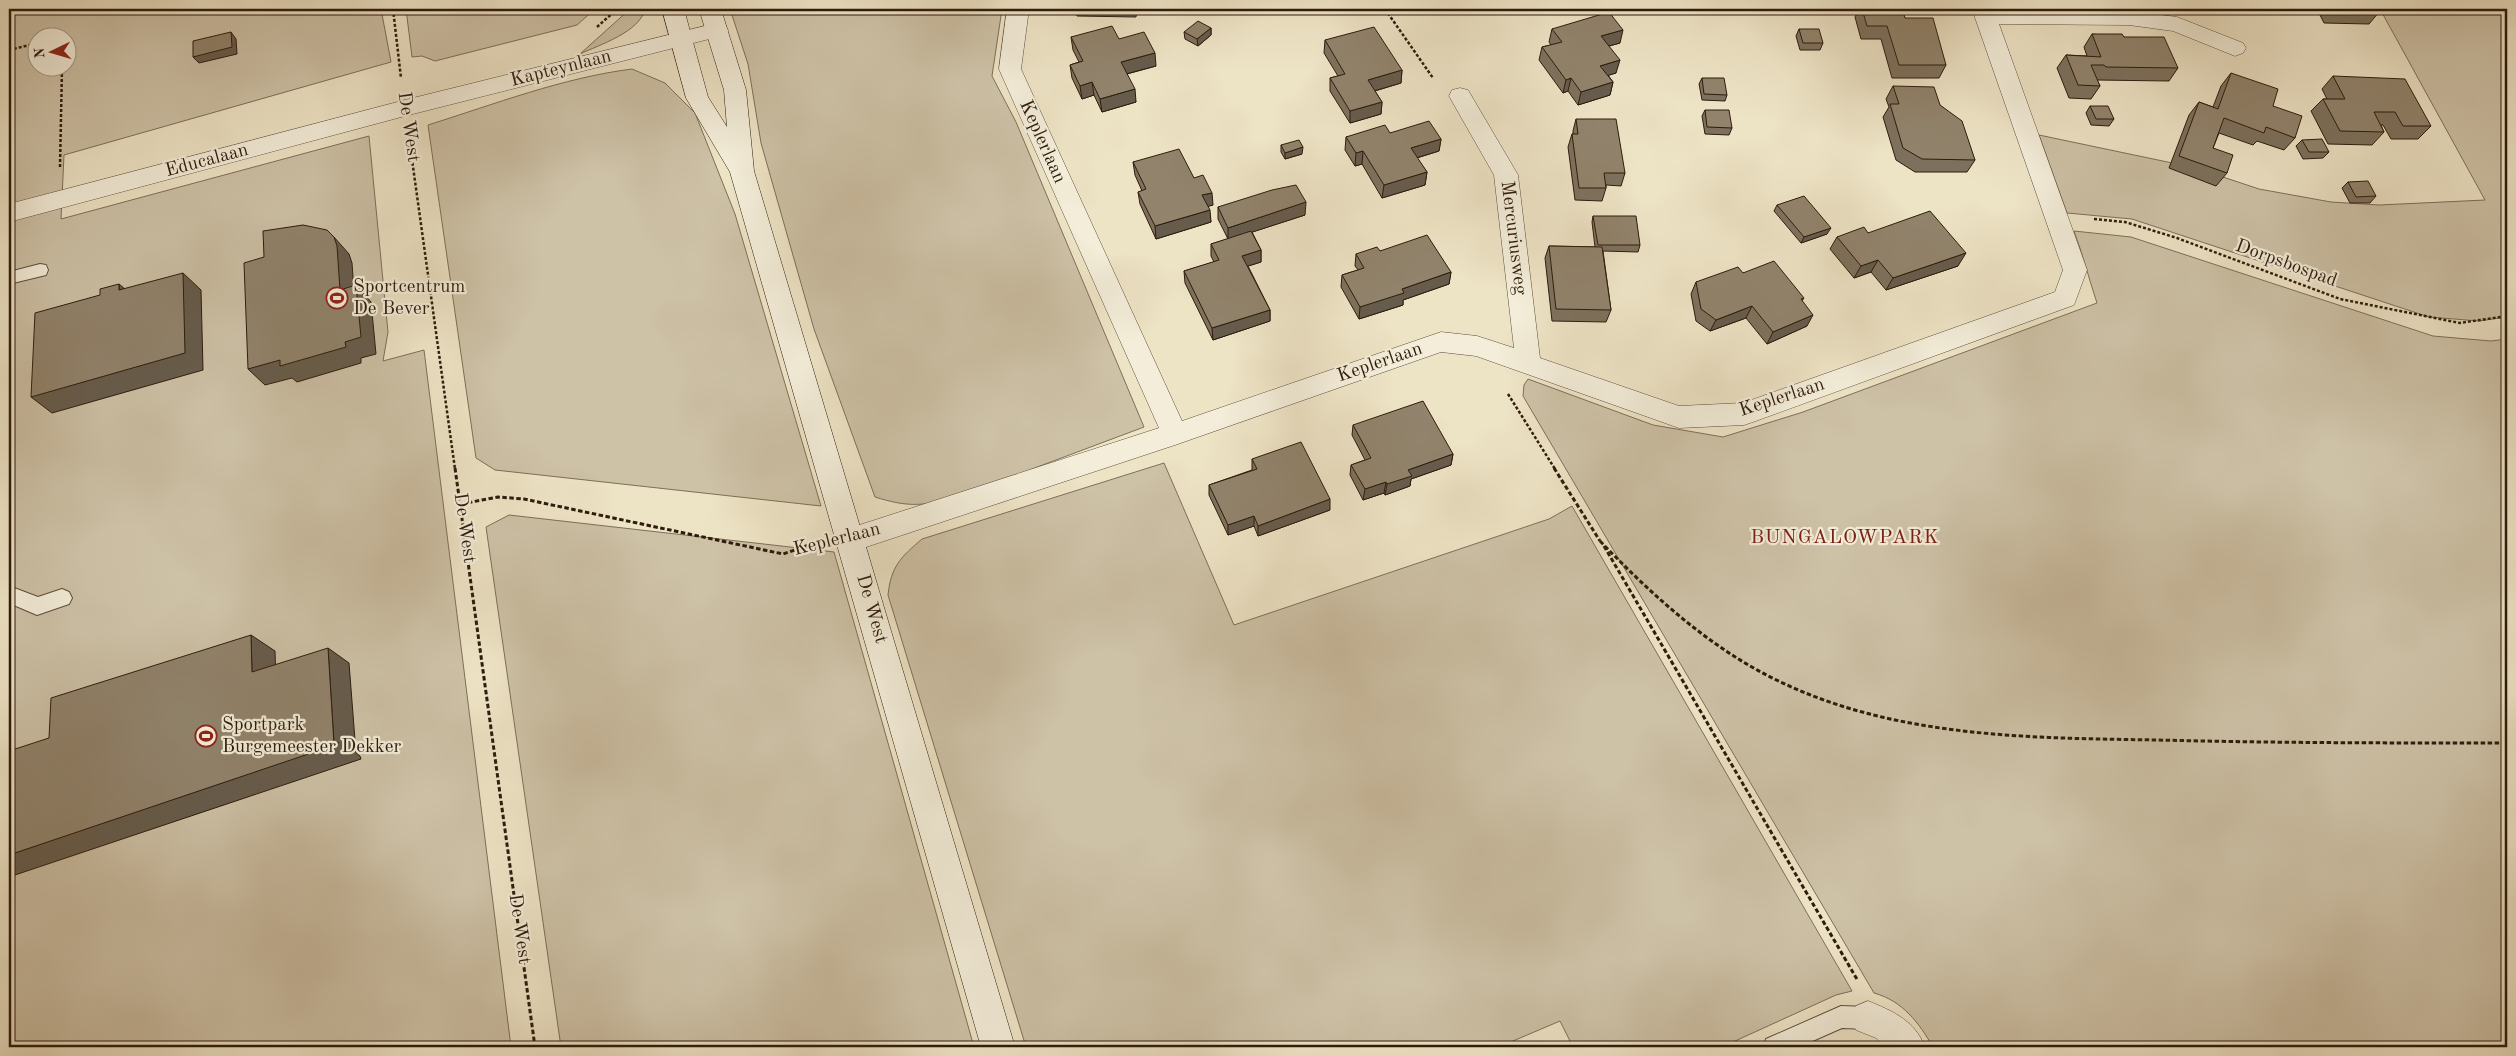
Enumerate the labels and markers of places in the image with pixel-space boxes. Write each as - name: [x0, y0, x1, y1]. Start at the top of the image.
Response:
- place label: Sportcentrum De Bever: [353, 278, 465, 319]
- sports icon: Sportcentrum De Bever: [325, 286, 349, 310]
- place label: Sportpark Burgemeester Dekker: [222, 716, 401, 757]
- sports icon: Sportpark Burgemeester Dekker: [194, 724, 218, 748]

